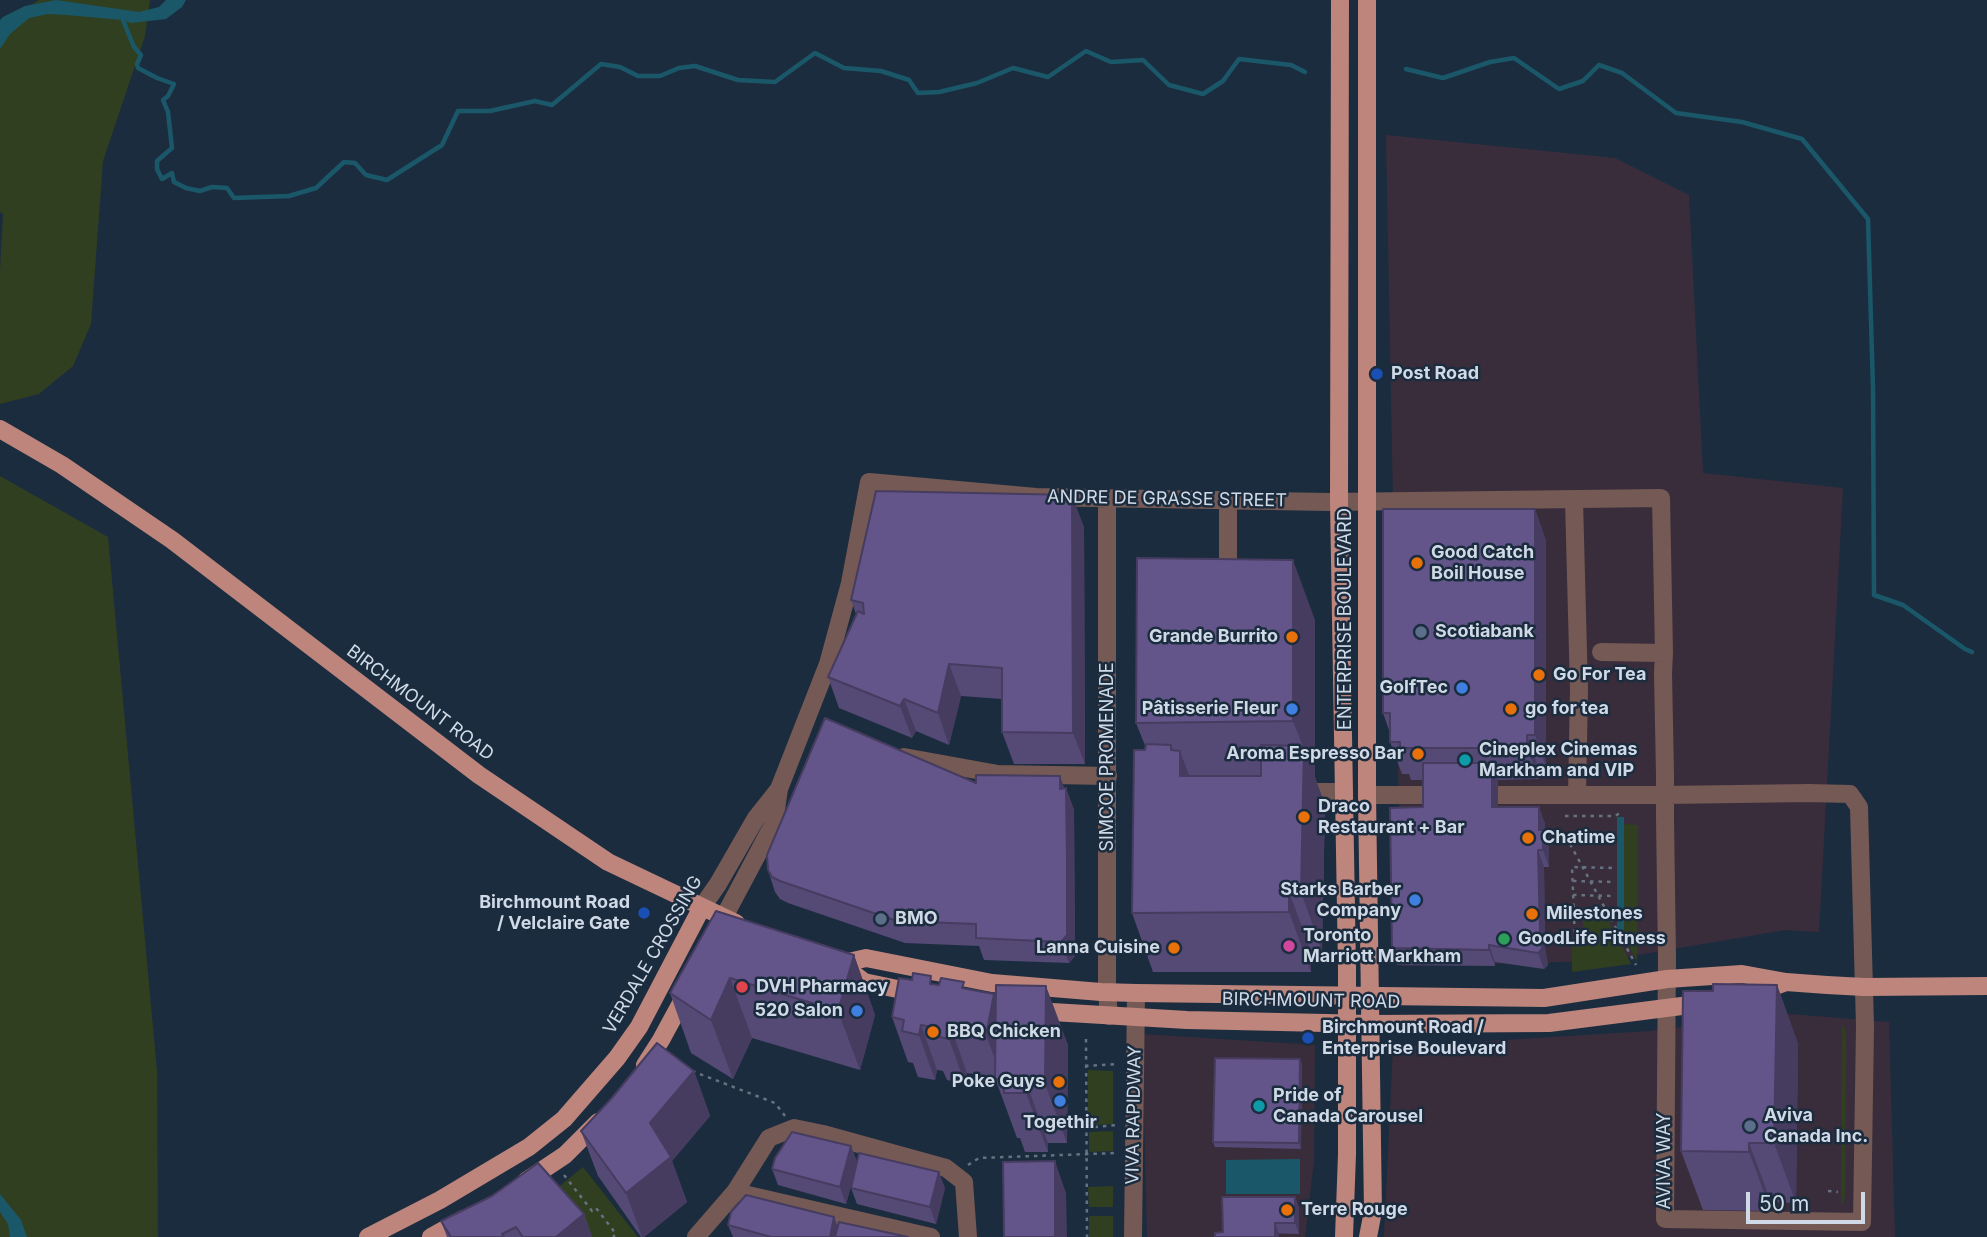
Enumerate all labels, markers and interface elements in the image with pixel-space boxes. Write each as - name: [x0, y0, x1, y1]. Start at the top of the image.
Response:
- place label: Post Road: [1391, 363, 1479, 385]
- marker: Post Road: [1369, 366, 1385, 382]
- street label: ANDRE DE GRASSE STREET: [1047, 486, 1287, 512]
- street label: ENTERPRISE BOULEVARD: [1335, 508, 1357, 730]
- place label: Good Catch Boil House: [1431, 542, 1534, 584]
- marker: Good Catch Boil House: [1409, 555, 1425, 571]
- place label: Scotiabank: [1435, 621, 1534, 643]
- marker: Scotiabank: [1413, 624, 1429, 640]
- place label: Grande Burrito: [1149, 626, 1278, 648]
- marker: Grande Burrito: [1284, 629, 1300, 645]
- street label: BIRCHMOUNT ROAD: [342, 641, 498, 765]
- street label: SIMCOE PROMENADE: [1097, 662, 1119, 852]
- place label: Go For Tea: [1553, 664, 1646, 686]
- marker: Go For Tea: [1531, 667, 1547, 683]
- place label: GolfTec: [1379, 677, 1448, 699]
- marker: GolfTec: [1454, 680, 1470, 696]
- place label: Pâtisserie Fleur: [1142, 698, 1278, 720]
- place label: go for tea: [1525, 698, 1609, 720]
- marker: Pâtisserie Fleur: [1284, 701, 1300, 717]
- marker: go for tea: [1503, 701, 1519, 717]
- place label: Cineplex Cinemas Markham and VIP: [1479, 739, 1637, 782]
- place label: Aroma Espresso Bar: [1226, 743, 1404, 765]
- marker: Aroma Espresso Bar: [1410, 746, 1426, 762]
- marker: Cineplex Cinemas Markham and VIP: [1457, 752, 1473, 768]
- place label: Draco Restaurant + Bar: [1318, 796, 1465, 838]
- marker: Draco Restaurant + Bar: [1296, 809, 1312, 825]
- place label: Chatime: [1542, 827, 1616, 849]
- marker: Chatime: [1520, 830, 1536, 846]
- street label: VERDALE CROSSING: [599, 872, 707, 1038]
- place label: Starks Barber Company: [1280, 879, 1401, 922]
- place label: Birchmount Road / Velclaire Gate: [479, 892, 630, 934]
- marker: Starks Barber Company: [1407, 892, 1423, 908]
- place label: Milestones: [1546, 903, 1643, 925]
- marker: Birchmount Road / Velclaire Gate: [636, 905, 652, 921]
- marker: Milestones: [1524, 906, 1540, 922]
- place label: BMO: [895, 908, 938, 930]
- marker: BMO: [873, 911, 889, 927]
- place label: Toronto Marriott Markham: [1303, 925, 1461, 968]
- place label: GoodLife Fitness: [1518, 928, 1666, 950]
- marker: GoodLife Fitness: [1496, 931, 1512, 947]
- place label: Lanna Cuisine: [1036, 937, 1160, 959]
- marker: Toronto Marriott Markham: [1281, 938, 1297, 954]
- marker: Lanna Cuisine: [1166, 940, 1182, 956]
- place label: DVH Pharmacy: [756, 976, 888, 998]
- marker: DVH Pharmacy: [734, 979, 750, 995]
- street label: BIRCHMOUNT ROAD: [1222, 989, 1400, 1013]
- place label: 520 Salon: [754, 1000, 843, 1022]
- marker: 520 Salon: [849, 1003, 865, 1019]
- place label: Birchmount Road / Enterprise Boulevard: [1322, 1017, 1506, 1060]
- place label: BBQ Chicken: [947, 1021, 1061, 1043]
- marker: BBQ Chicken: [925, 1024, 941, 1040]
- marker: Birchmount Road / Enterprise Boulevard: [1300, 1030, 1316, 1046]
- street label: VIVA RAPIDWAY: [1122, 1045, 1146, 1185]
- place label: Poke Guys: [952, 1071, 1045, 1093]
- marker: Poke Guys: [1051, 1074, 1067, 1090]
- place label: Pride of Canada Carousel: [1273, 1085, 1423, 1128]
- marker: Togethir: [1052, 1093, 1068, 1109]
- marker: Pride of Canada Carousel: [1251, 1098, 1267, 1114]
- place label: Aviva Canada Inc.: [1764, 1105, 1868, 1148]
- place label: Togethir: [1023, 1112, 1097, 1134]
- street label: AVIVA WAY: [1654, 1112, 1676, 1210]
- marker: Aviva Canada Inc.: [1742, 1118, 1758, 1134]
- scale bar: [1749, 1178, 1868, 1222]
- text: 50 m: [1759, 1191, 1809, 1216]
- place label: Terre Rouge: [1301, 1199, 1408, 1221]
- marker: Terre Rouge: [1279, 1202, 1295, 1218]

